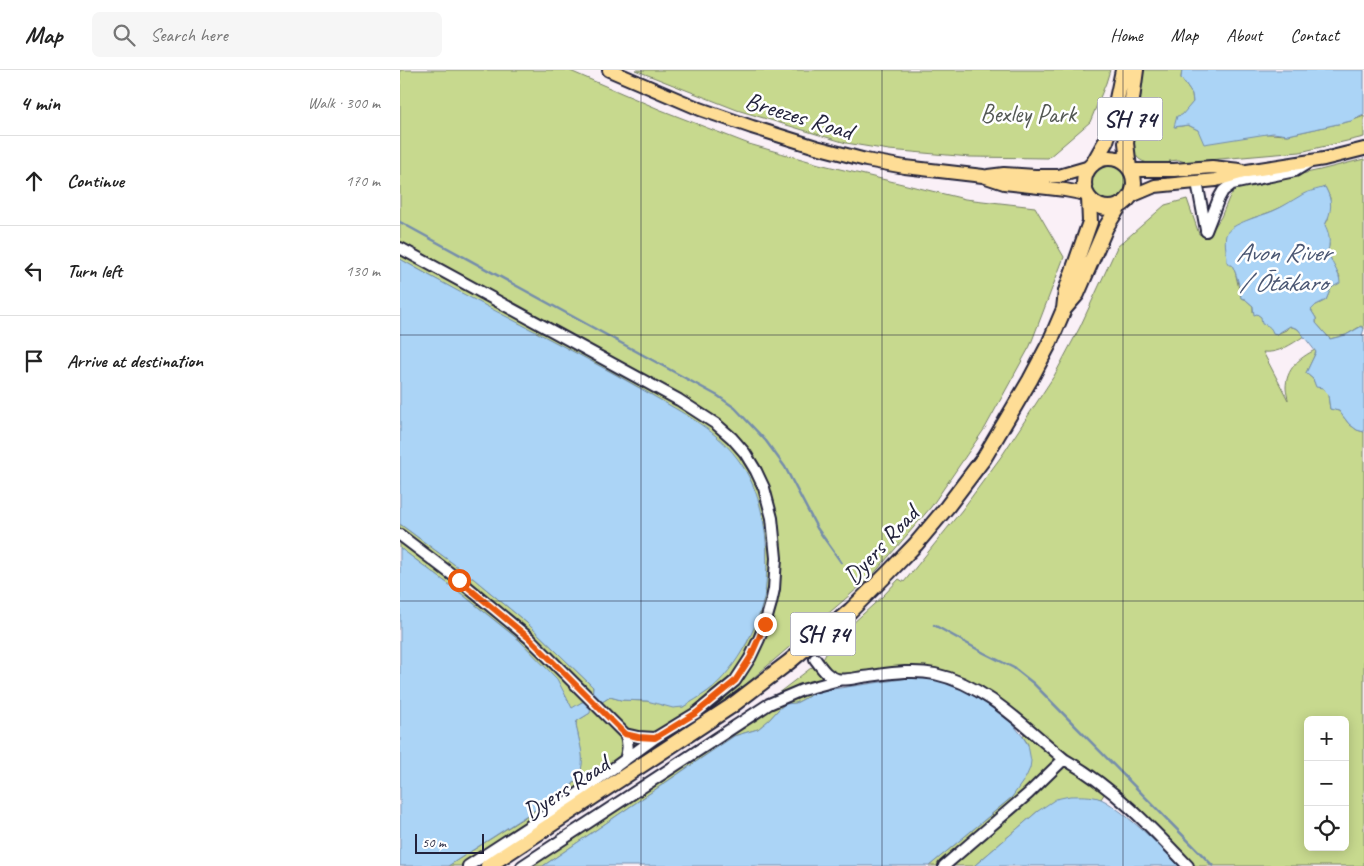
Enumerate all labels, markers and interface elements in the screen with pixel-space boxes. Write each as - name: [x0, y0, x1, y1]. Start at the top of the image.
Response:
- search box: [92, 12, 442, 57]
- text: Map: [25, 20, 62, 50]
- icon: search: [110, 21, 138, 49]
- text: Search here: [150, 23, 228, 47]
- text: Home: [1110, 24, 1143, 46]
- text: Map: [1171, 24, 1198, 46]
- text: About: [1226, 24, 1262, 46]
- text: Contact: [1290, 24, 1339, 46]
- street label: Breezes Road: [741, 85, 861, 149]
- text: 4 min: [20, 90, 60, 116]
- text: Walk · 300 m: [308, 93, 380, 113]
- park label: Bexley Park: [980, 98, 1078, 130]
- road number: SH 74: [1098, 98, 1162, 140]
- icon: ahead: [20, 167, 48, 195]
- text: Continue: [67, 169, 124, 193]
- text: 170 m: [346, 171, 380, 191]
- water label: Avon River / Ōtākaro: [1236, 236, 1335, 299]
- icon: left: [20, 257, 48, 285]
- text: Turn left: [67, 259, 122, 283]
- text: 130 m: [346, 261, 380, 281]
- icon: arrive: [20, 347, 48, 375]
- text: Arrive at destination: [67, 349, 203, 373]
- street label: Dyers Road: [836, 496, 928, 591]
- route start: [448, 569, 471, 592]
- road number: SH 74: [790, 612, 856, 656]
- route end: [754, 613, 777, 636]
- map controls: [1304, 716, 1349, 851]
- button: +: [1304, 716, 1349, 761]
- street label: Dyers Road: [517, 746, 619, 828]
- button: −: [1304, 761, 1349, 806]
- button: locate: [1304, 806, 1349, 851]
- scale bar: [415, 831, 484, 854]
- text: 50 m: [422, 834, 446, 851]

